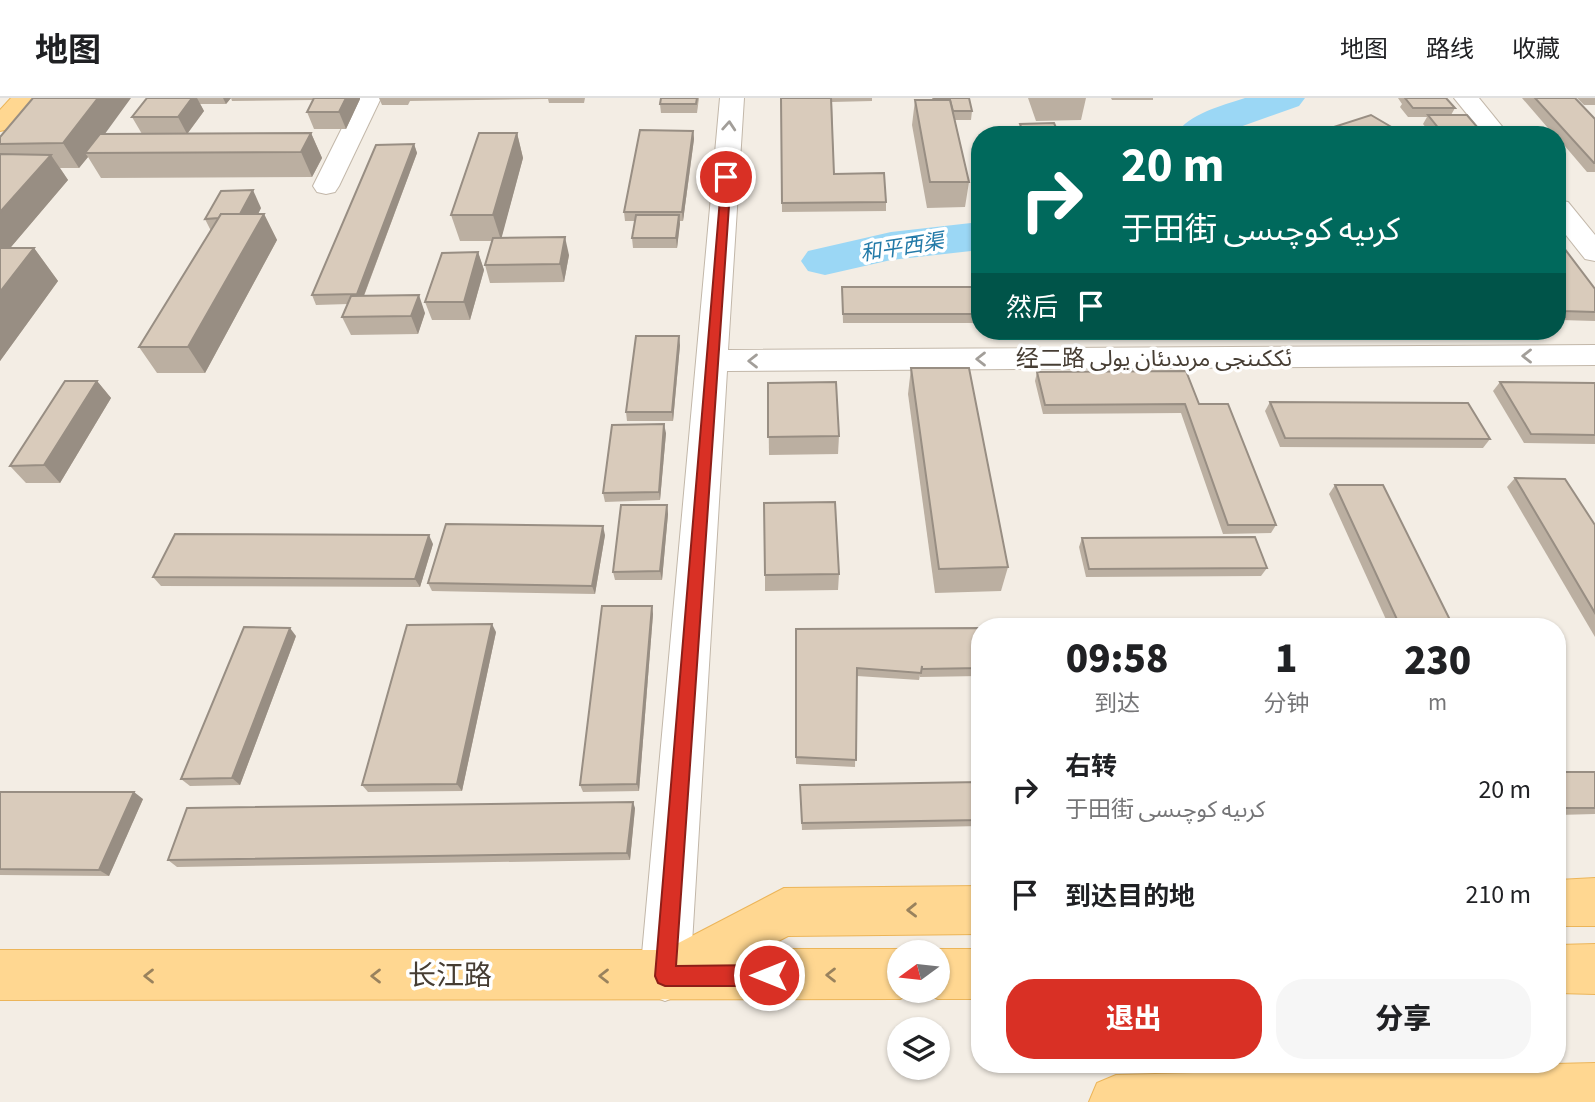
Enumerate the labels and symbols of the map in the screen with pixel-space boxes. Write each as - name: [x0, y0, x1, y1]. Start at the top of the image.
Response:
- one-way arrow: [722, 121, 737, 132]
- pin: [696, 147, 756, 207]
- water label: 和平西渠: [858, 225, 949, 268]
- street label: 经二路 ئككىنجى مرىدىئان يولى: [1016, 342, 1292, 375]
- one-way arrow: [1521, 348, 1532, 364]
- one-way arrow: [975, 352, 986, 367]
- one-way arrow: [748, 353, 758, 369]
- one-way arrow: [906, 903, 917, 918]
- position arrow: [732, 938, 806, 1012]
- north arrow: [887, 940, 950, 1003]
- street label: 长江路: [408, 956, 492, 996]
- one-way arrow: [826, 967, 836, 983]
- one-way arrow: [143, 968, 154, 984]
- one-way arrow: [371, 968, 381, 984]
- one-way arrow: [598, 968, 609, 984]

